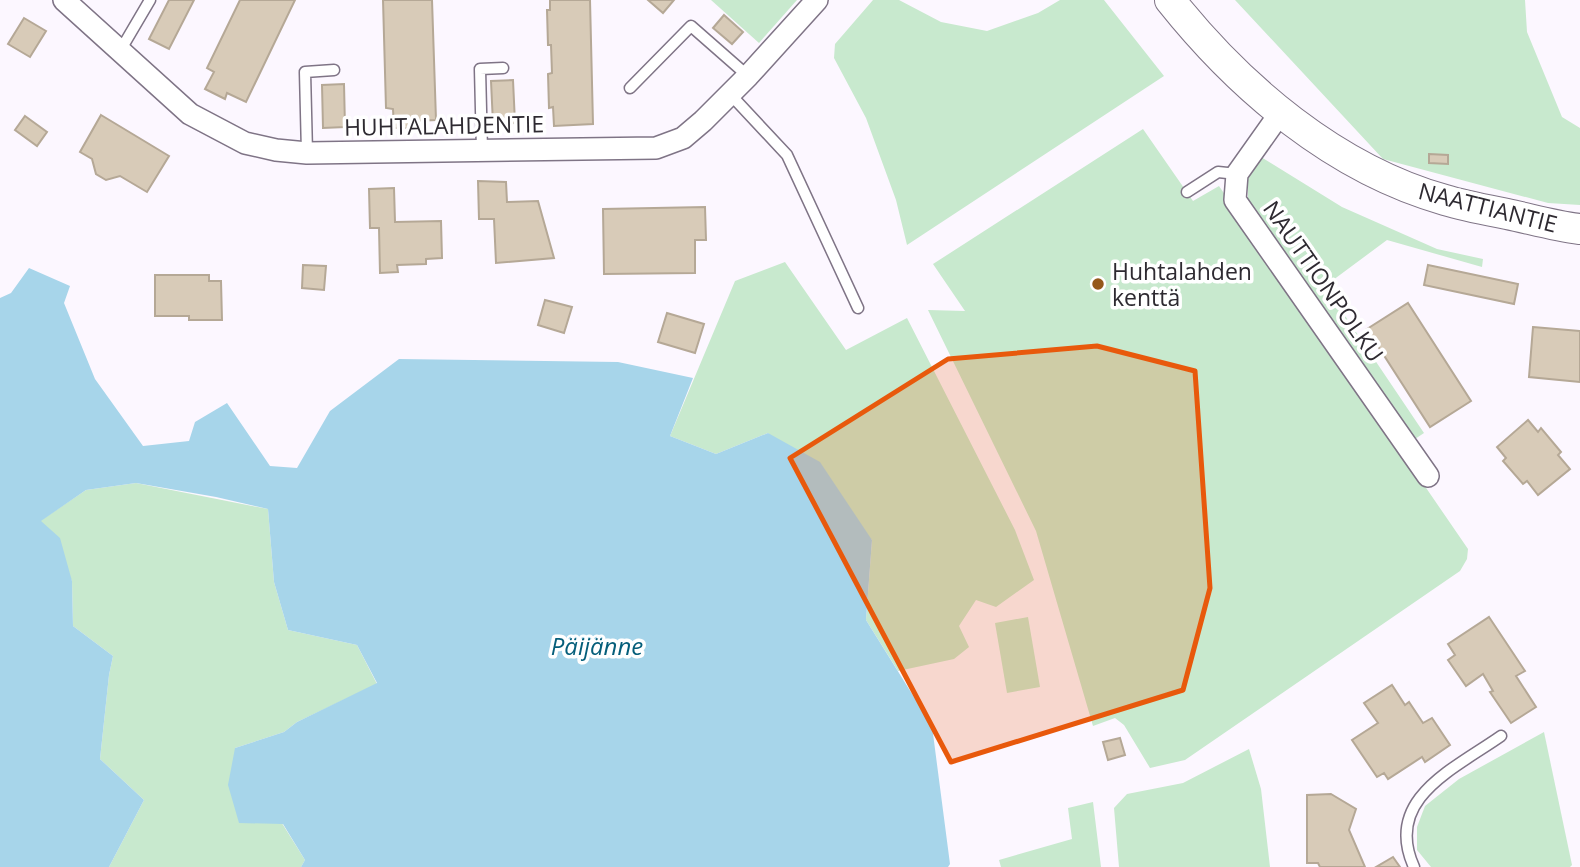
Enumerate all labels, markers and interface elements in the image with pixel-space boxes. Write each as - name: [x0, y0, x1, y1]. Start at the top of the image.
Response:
- street label: HUHTALAHDENTIE: [344, 107, 544, 143]
- street label: NAATTIANTIE: [1415, 174, 1561, 240]
- street label: NAUTTIONPOLKU: [1256, 194, 1392, 368]
- place label: Huhtalahden kenttä: [1112, 255, 1252, 313]
- marker: Huhtalahden kenttä: [1090, 276, 1106, 292]
- water label: Päijänne: [551, 629, 643, 662]

